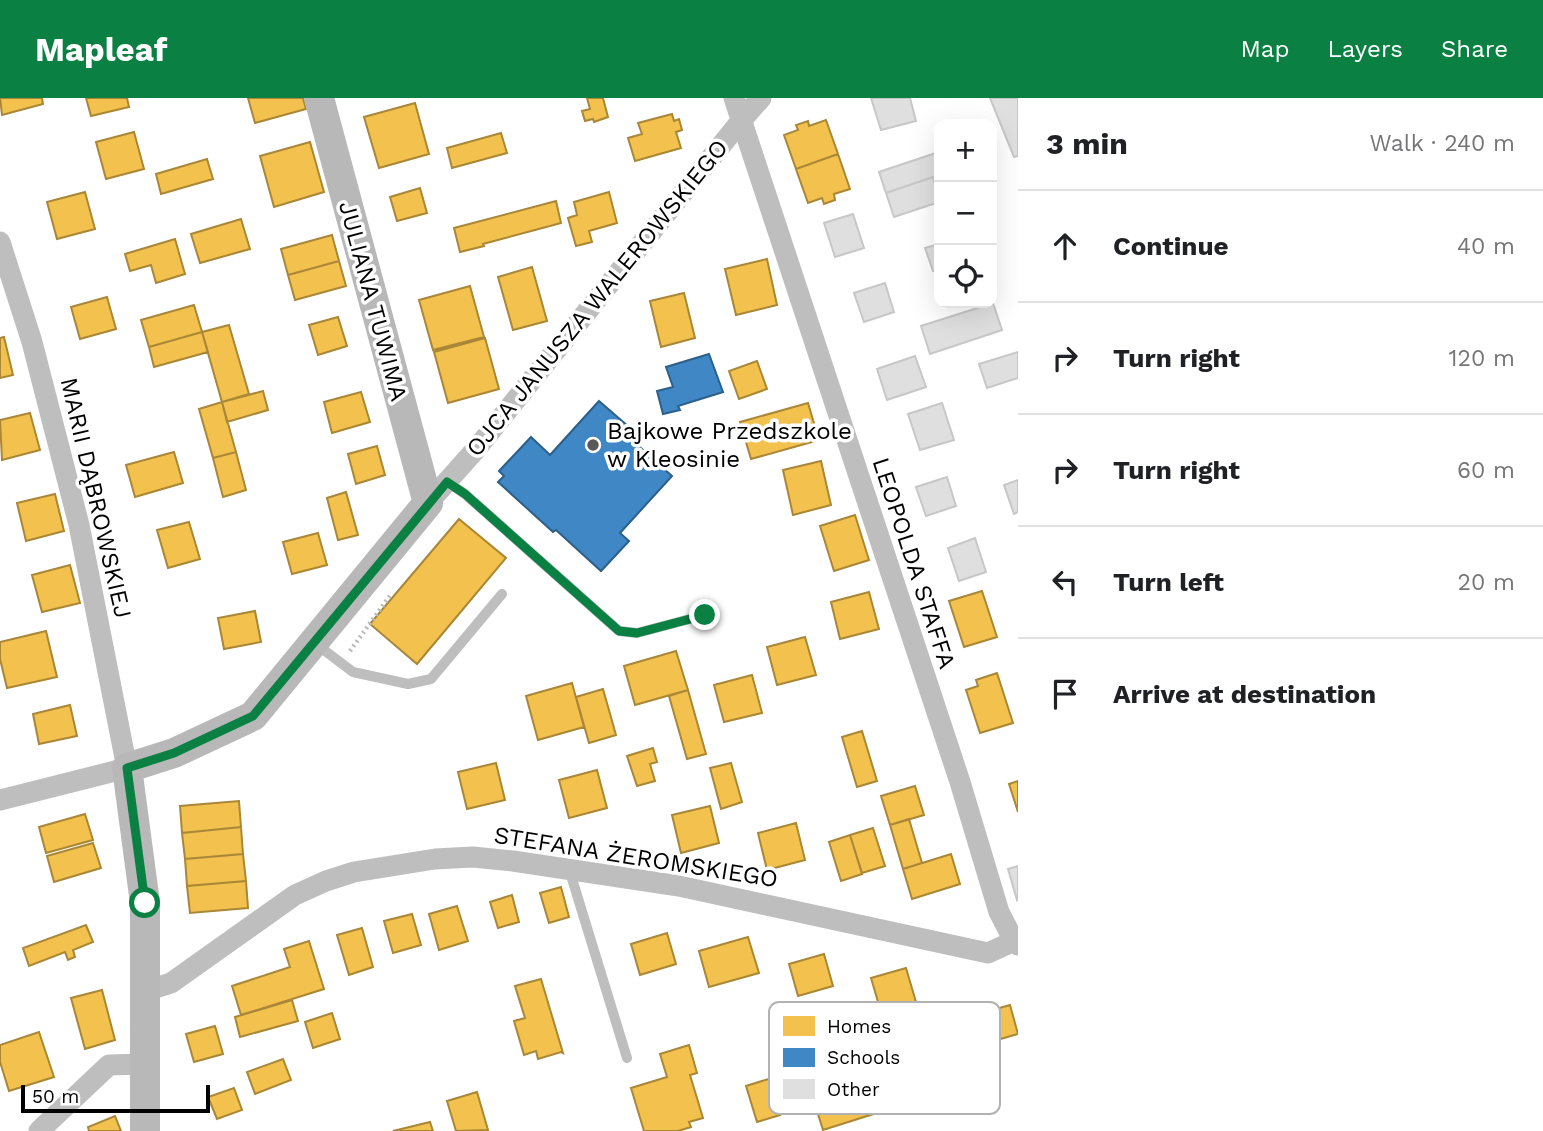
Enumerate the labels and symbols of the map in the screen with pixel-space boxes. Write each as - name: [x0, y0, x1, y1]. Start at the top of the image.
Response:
- street label: OJCA JANUSZA WALEROWSKIEGO: [460, 134, 734, 462]
- street label: JULIANA TUWIMA: [333, 198, 413, 404]
- street label: MARII DĄBROWSKIEJ: [55, 375, 137, 621]
- place label: Bajkowe Przedszkole w Kleosinie: [607, 417, 852, 473]
- marker: Bajkowe Przedszkole w Kleosinie: [585, 437, 601, 453]
- street label: LEOPOLDA STAFFA: [867, 454, 961, 672]
- route end: [689, 599, 720, 630]
- street label: STEFANA ŻEROMSKIEGO: [492, 821, 780, 893]
- route start: [129, 887, 160, 918]
- legend: [769, 1002, 1000, 1114]
- text: Homes: [827, 1015, 891, 1038]
- text: Schools: [827, 1046, 900, 1069]
- text: Other: [827, 1078, 880, 1101]
- scale bar: [21, 1082, 210, 1114]

